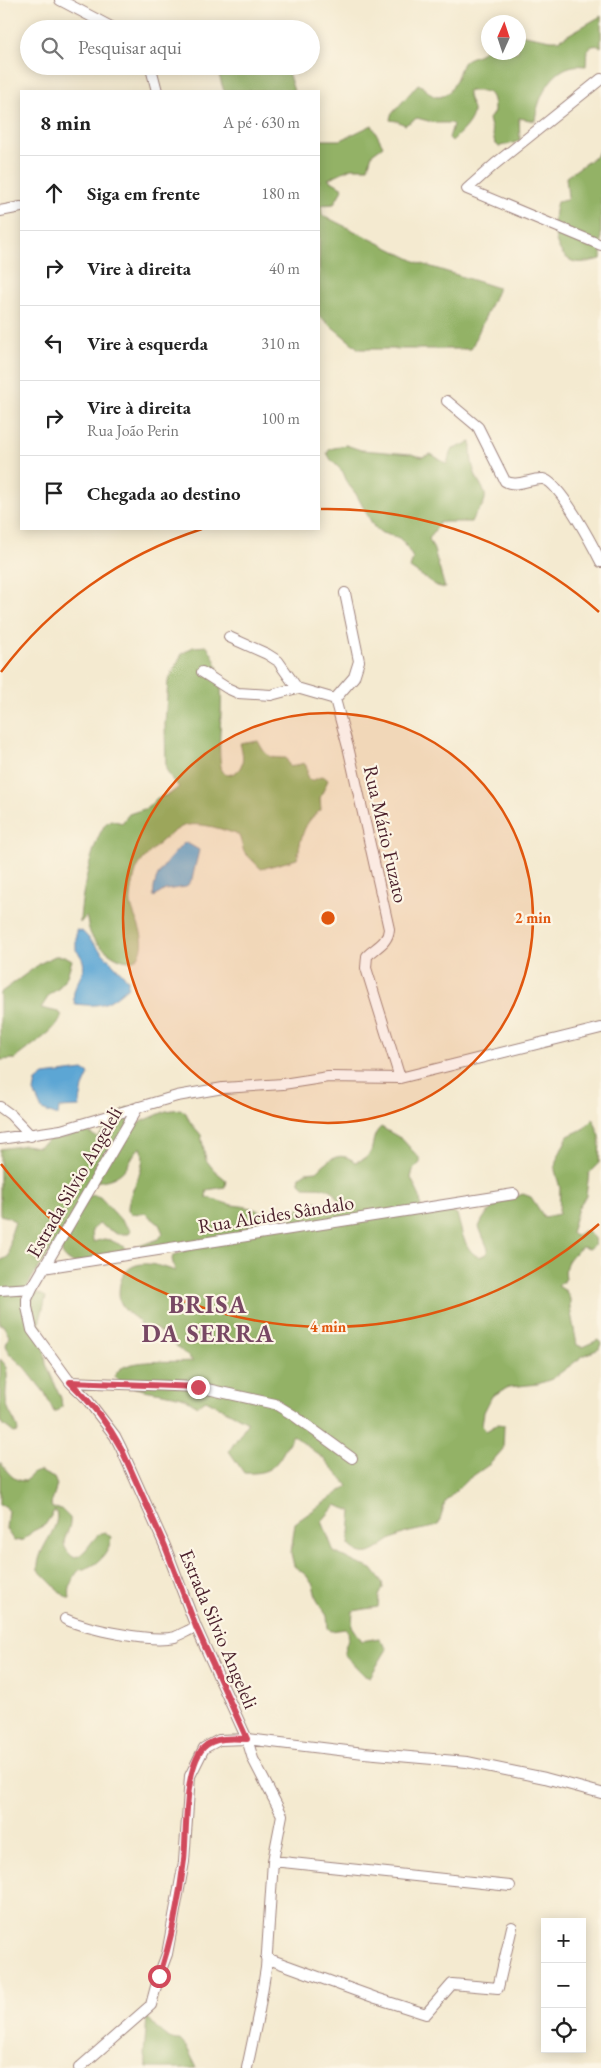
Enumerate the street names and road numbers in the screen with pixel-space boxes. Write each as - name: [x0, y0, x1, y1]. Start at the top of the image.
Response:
- street label: Rua Mário Fuzato: [358, 763, 414, 905]
- street label: Estrada Silvio Angeleli: [20, 1102, 128, 1262]
- street label: Rua Alcides Sândalo: [196, 1189, 356, 1239]
- street label: Estrada Silvio Angeleli: [174, 1545, 264, 1713]

